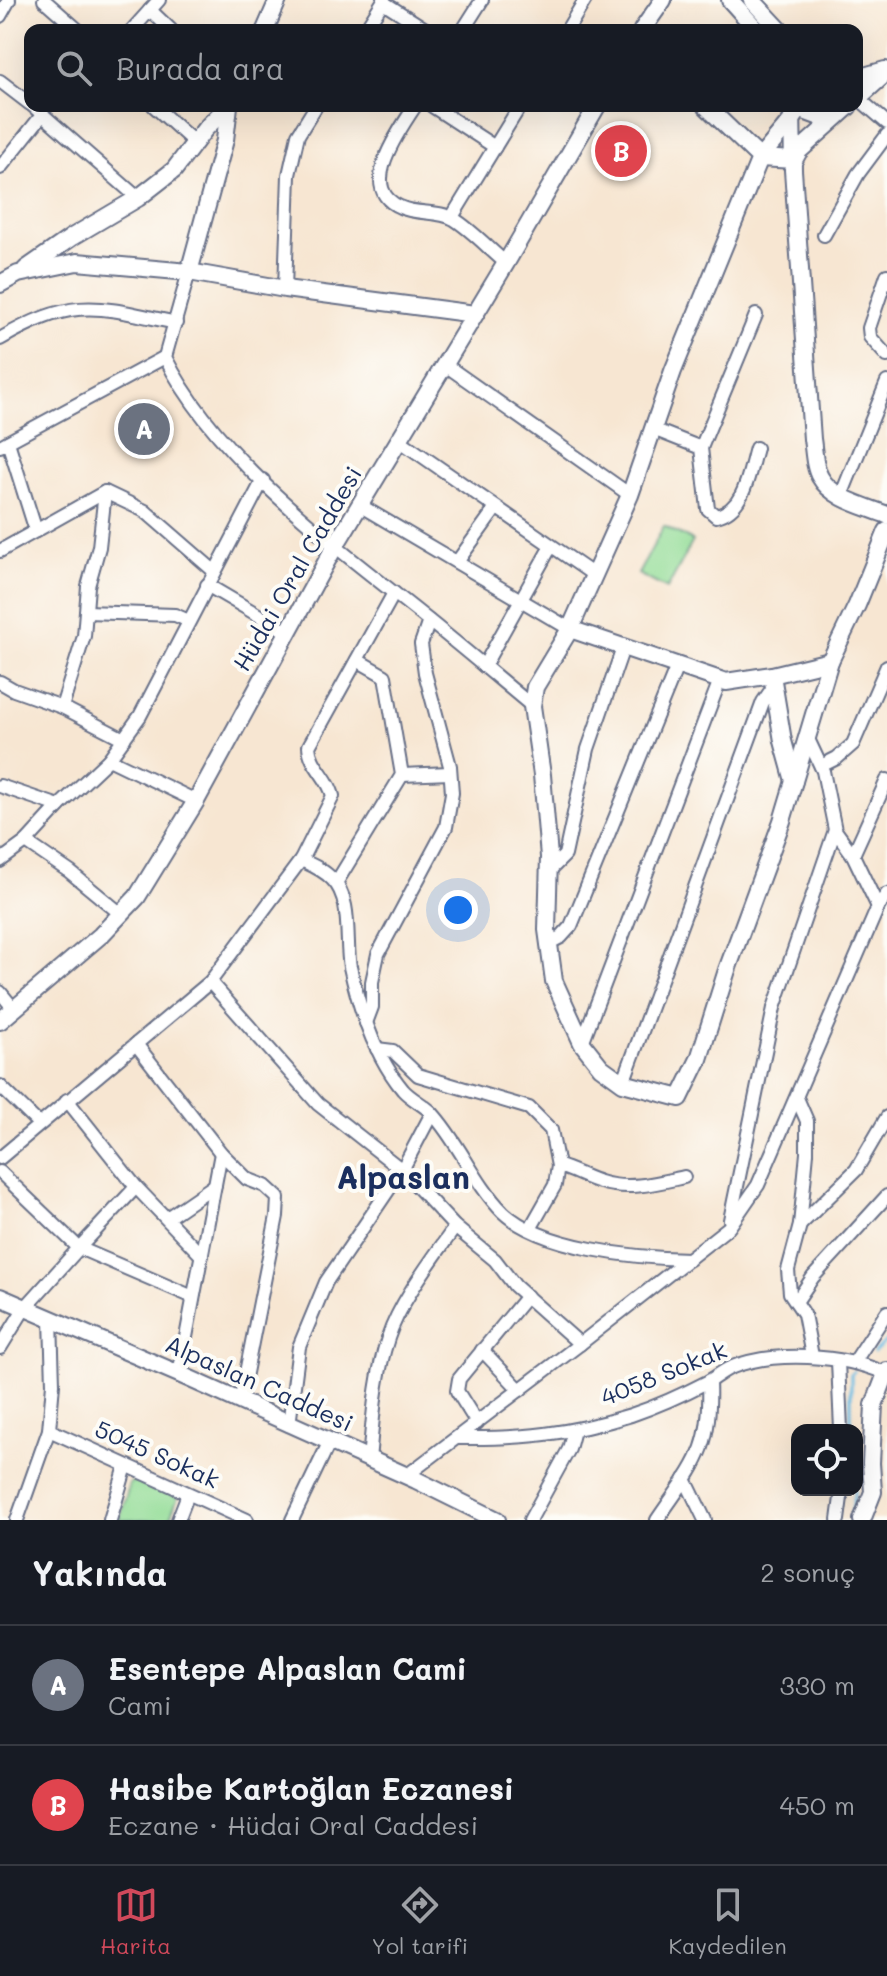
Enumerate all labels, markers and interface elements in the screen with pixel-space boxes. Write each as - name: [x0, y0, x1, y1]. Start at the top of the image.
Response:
- search box: [24, 24, 863, 112]
- icon: search: [52, 46, 96, 90]
- text: Burada ara: [116, 48, 285, 88]
- pin: B: [595, 121, 647, 181]
- pin: A: [118, 399, 170, 459]
- street label: Hüdai Oral Caddesi: [225, 460, 368, 676]
- your location: [438, 890, 478, 930]
- district label: Alpaslan: [336, 1155, 470, 1197]
- street label: Alpaslan Caddesi: [161, 1327, 358, 1438]
- street label: 4058 Sokak: [596, 1333, 731, 1412]
- street label: 5045 Sokak: [91, 1412, 225, 1495]
- map controls: [791, 1424, 863, 1496]
- button: locate: [791, 1424, 863, 1496]
- text: Yakında: [32, 1550, 167, 1595]
- text: 2 sonuç: [760, 1555, 855, 1589]
- text: Esentepe Alpaslan Cami: [108, 1648, 467, 1688]
- text: A: [49, 1668, 67, 1702]
- text: 330 m: [779, 1668, 855, 1702]
- text: Cami: [108, 1688, 171, 1722]
- text: Hasibe Kartoğlan Eczanesi: [108, 1768, 514, 1808]
- text: B: [49, 1788, 67, 1822]
- text: 450 m: [779, 1788, 855, 1822]
- text: Eczane · Hüdai Oral Caddesi: [108, 1808, 478, 1842]
- tab: Harita: [100, 1883, 171, 1960]
- tab: Yol tarifi: [371, 1883, 468, 1960]
- tab: Kaydedilen: [669, 1883, 787, 1960]

